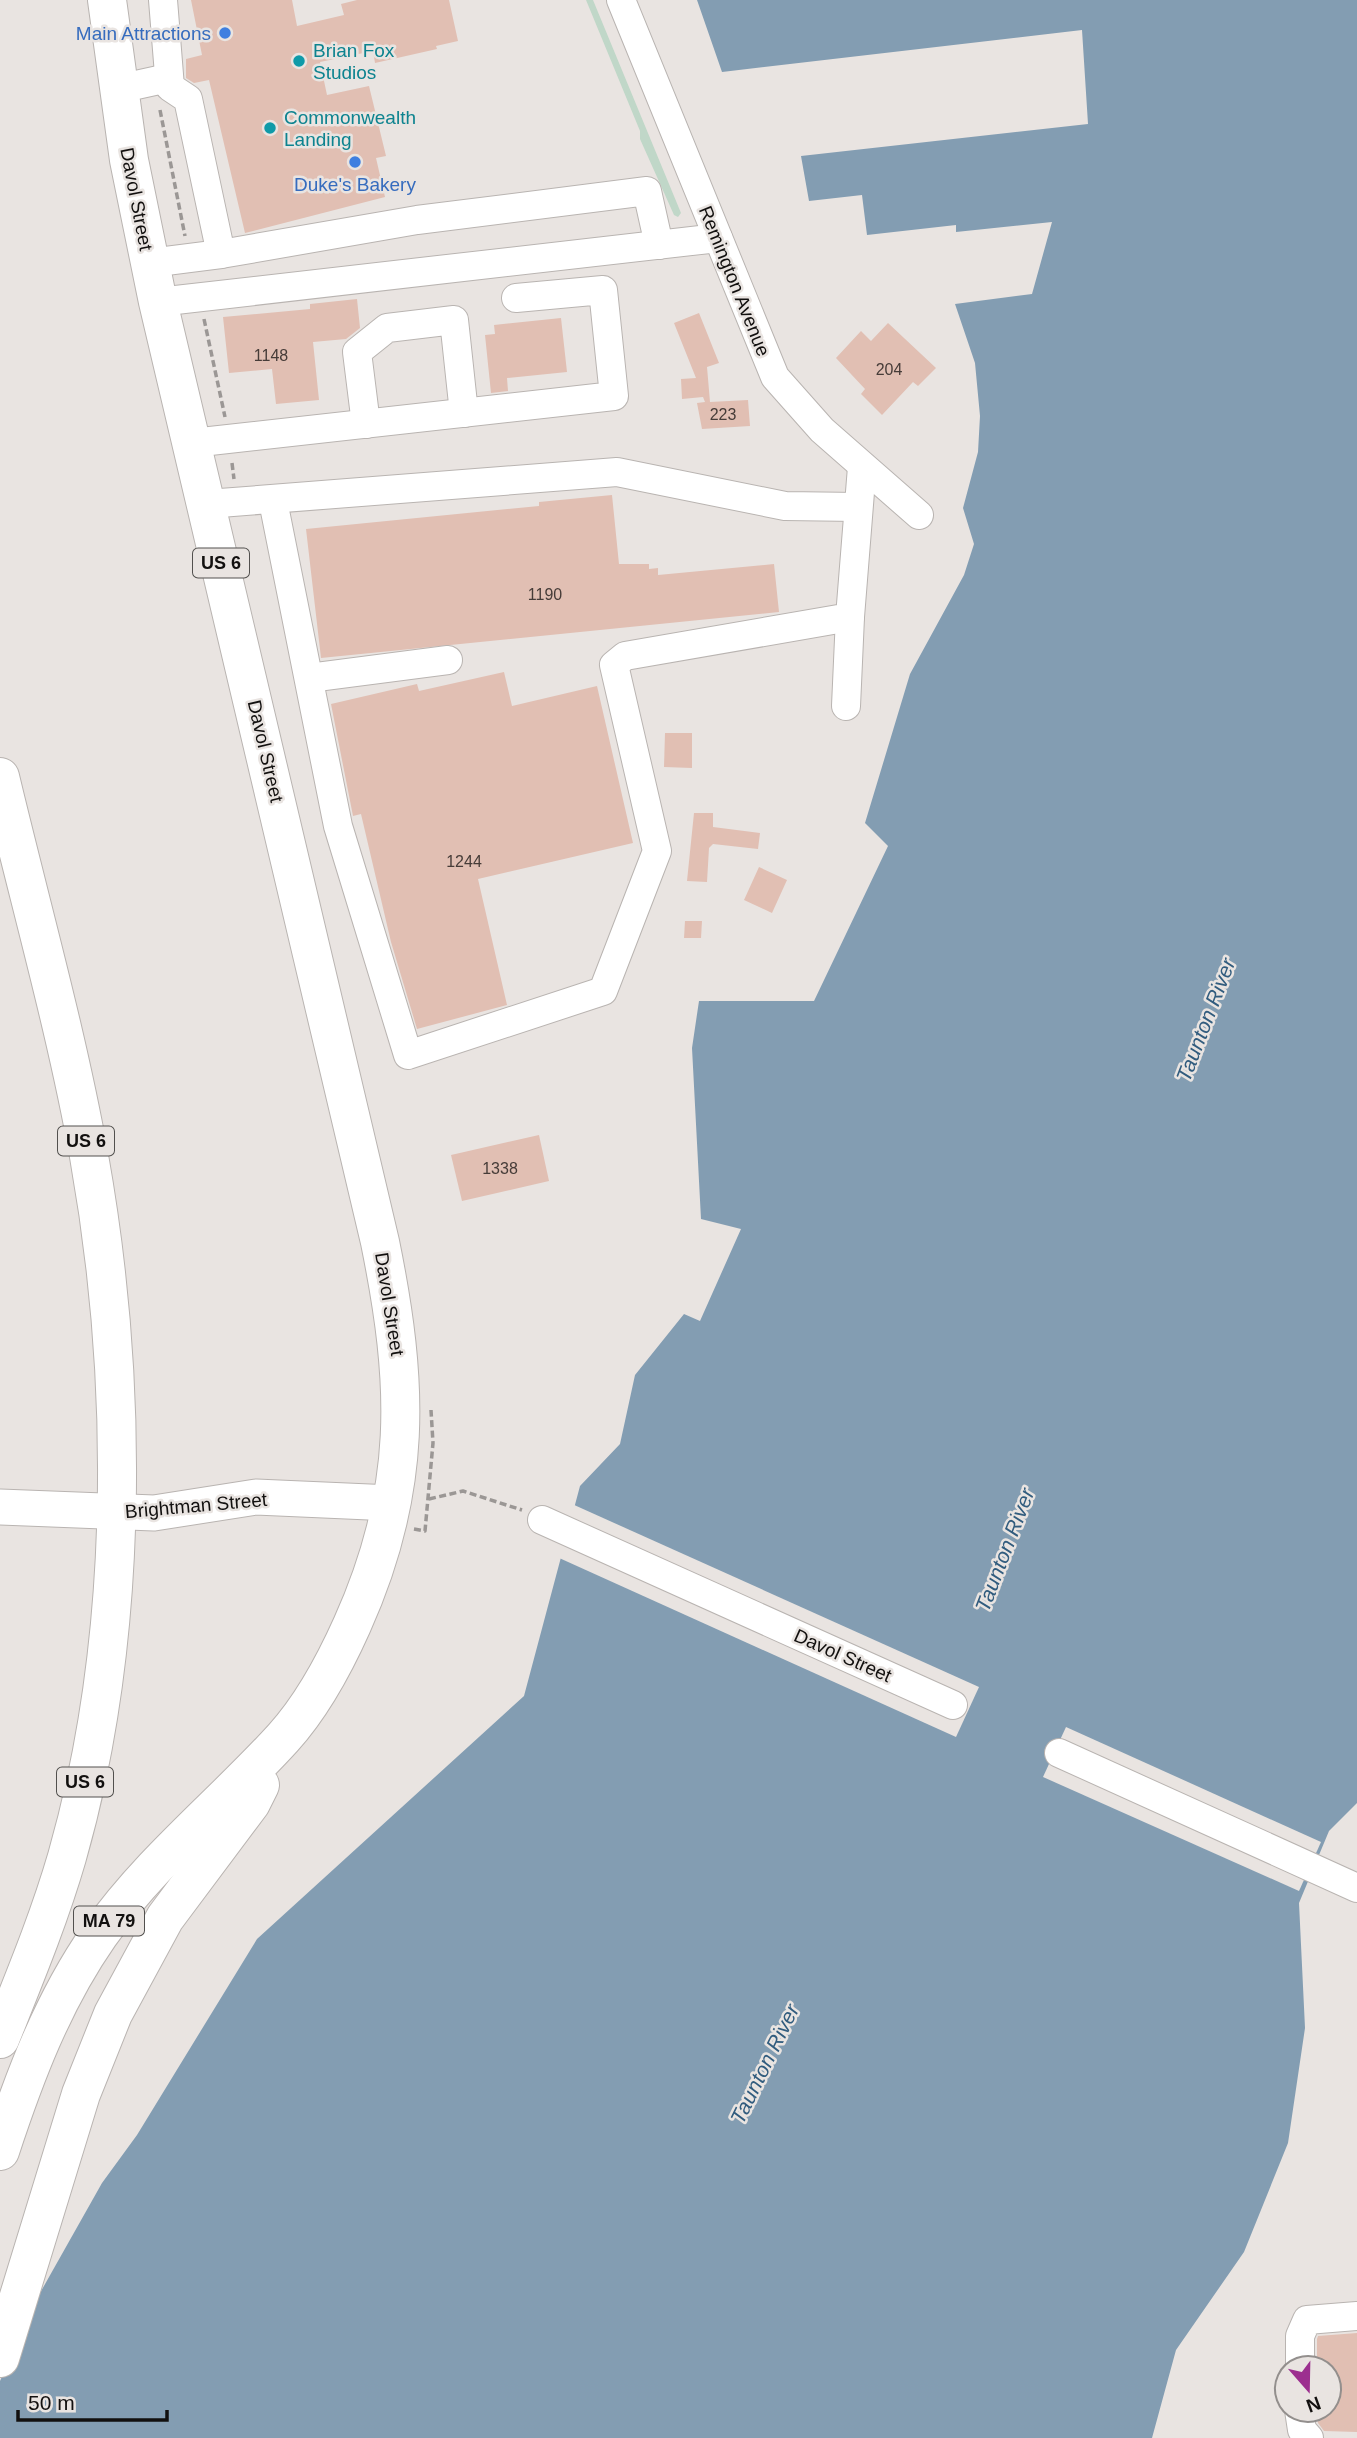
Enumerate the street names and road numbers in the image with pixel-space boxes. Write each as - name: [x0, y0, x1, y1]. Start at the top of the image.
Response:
- street label: Davol Street: [116, 146, 157, 253]
- street label: Remington Avenue: [695, 203, 774, 359]
- road number: US 6: [193, 548, 249, 578]
- street label: Davol Street: [244, 698, 288, 805]
- road number: US 6: [58, 1126, 114, 1156]
- street label: Davol Street: [371, 1251, 408, 1358]
- street label: Brightman Street: [124, 1489, 269, 1522]
- street label: Davol Street: [791, 1625, 895, 1687]
- road number: US 6: [57, 1768, 113, 1797]
- road number: MA 79: [74, 1907, 144, 1936]

